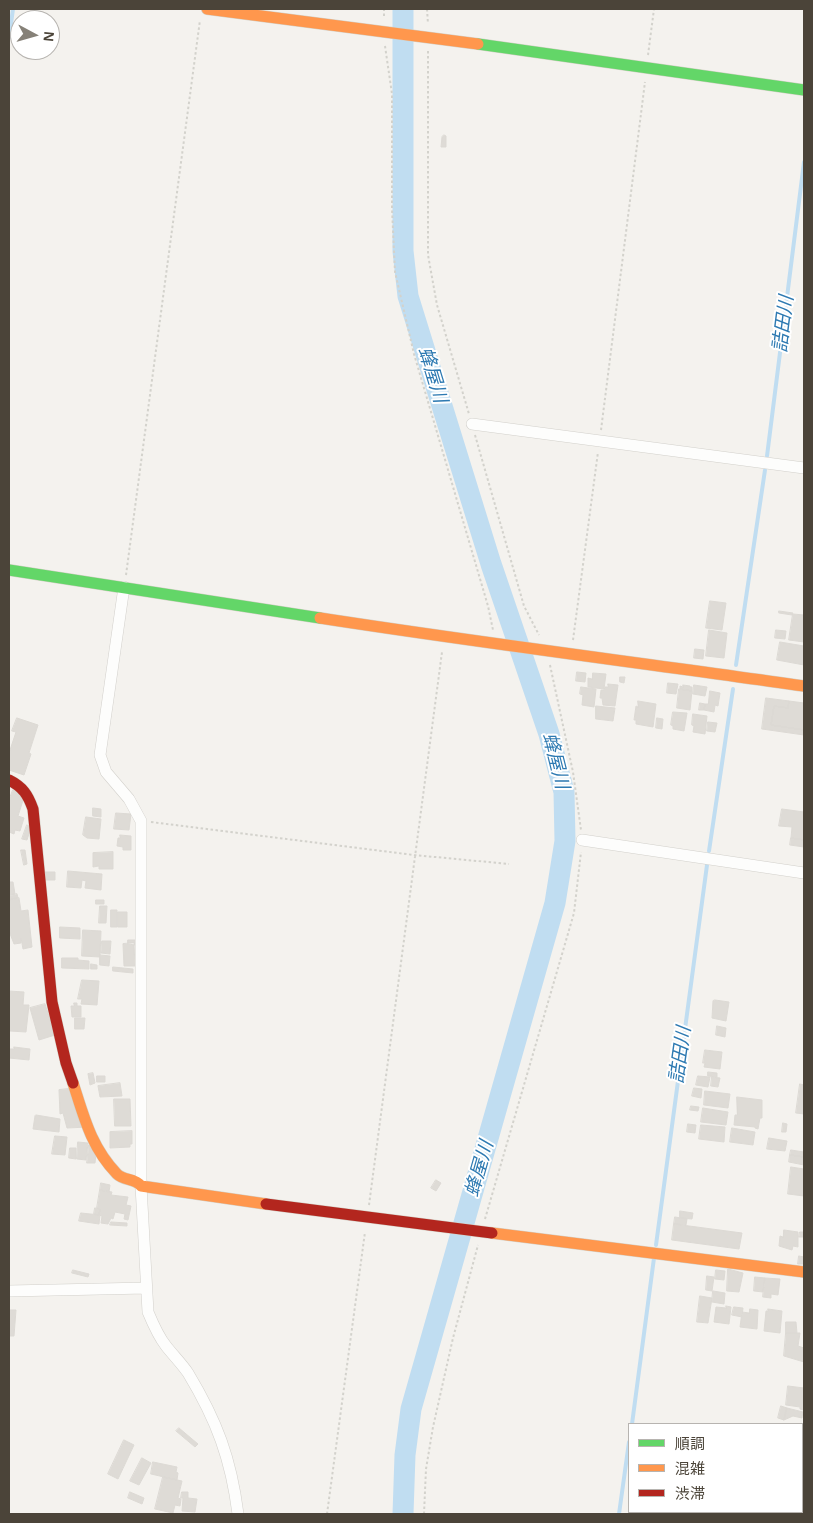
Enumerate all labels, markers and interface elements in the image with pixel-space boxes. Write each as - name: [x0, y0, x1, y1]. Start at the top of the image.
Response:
- north arrow: [10, 10, 60, 60]
- text: N: [40, 31, 57, 42]
- water label: 詰田川: [769, 294, 799, 354]
- water label: 蜂屋川: [413, 344, 451, 406]
- water label: 蜂屋川: [537, 731, 573, 791]
- water label: 詰田川: [666, 1025, 696, 1085]
- water label: 蜂屋川: [461, 1138, 499, 1200]
- legend: [628, 1423, 803, 1513]
- text: 順調: [675, 1435, 705, 1452]
- text: 混雑: [675, 1460, 705, 1477]
- text: 渋滞: [675, 1485, 705, 1502]

